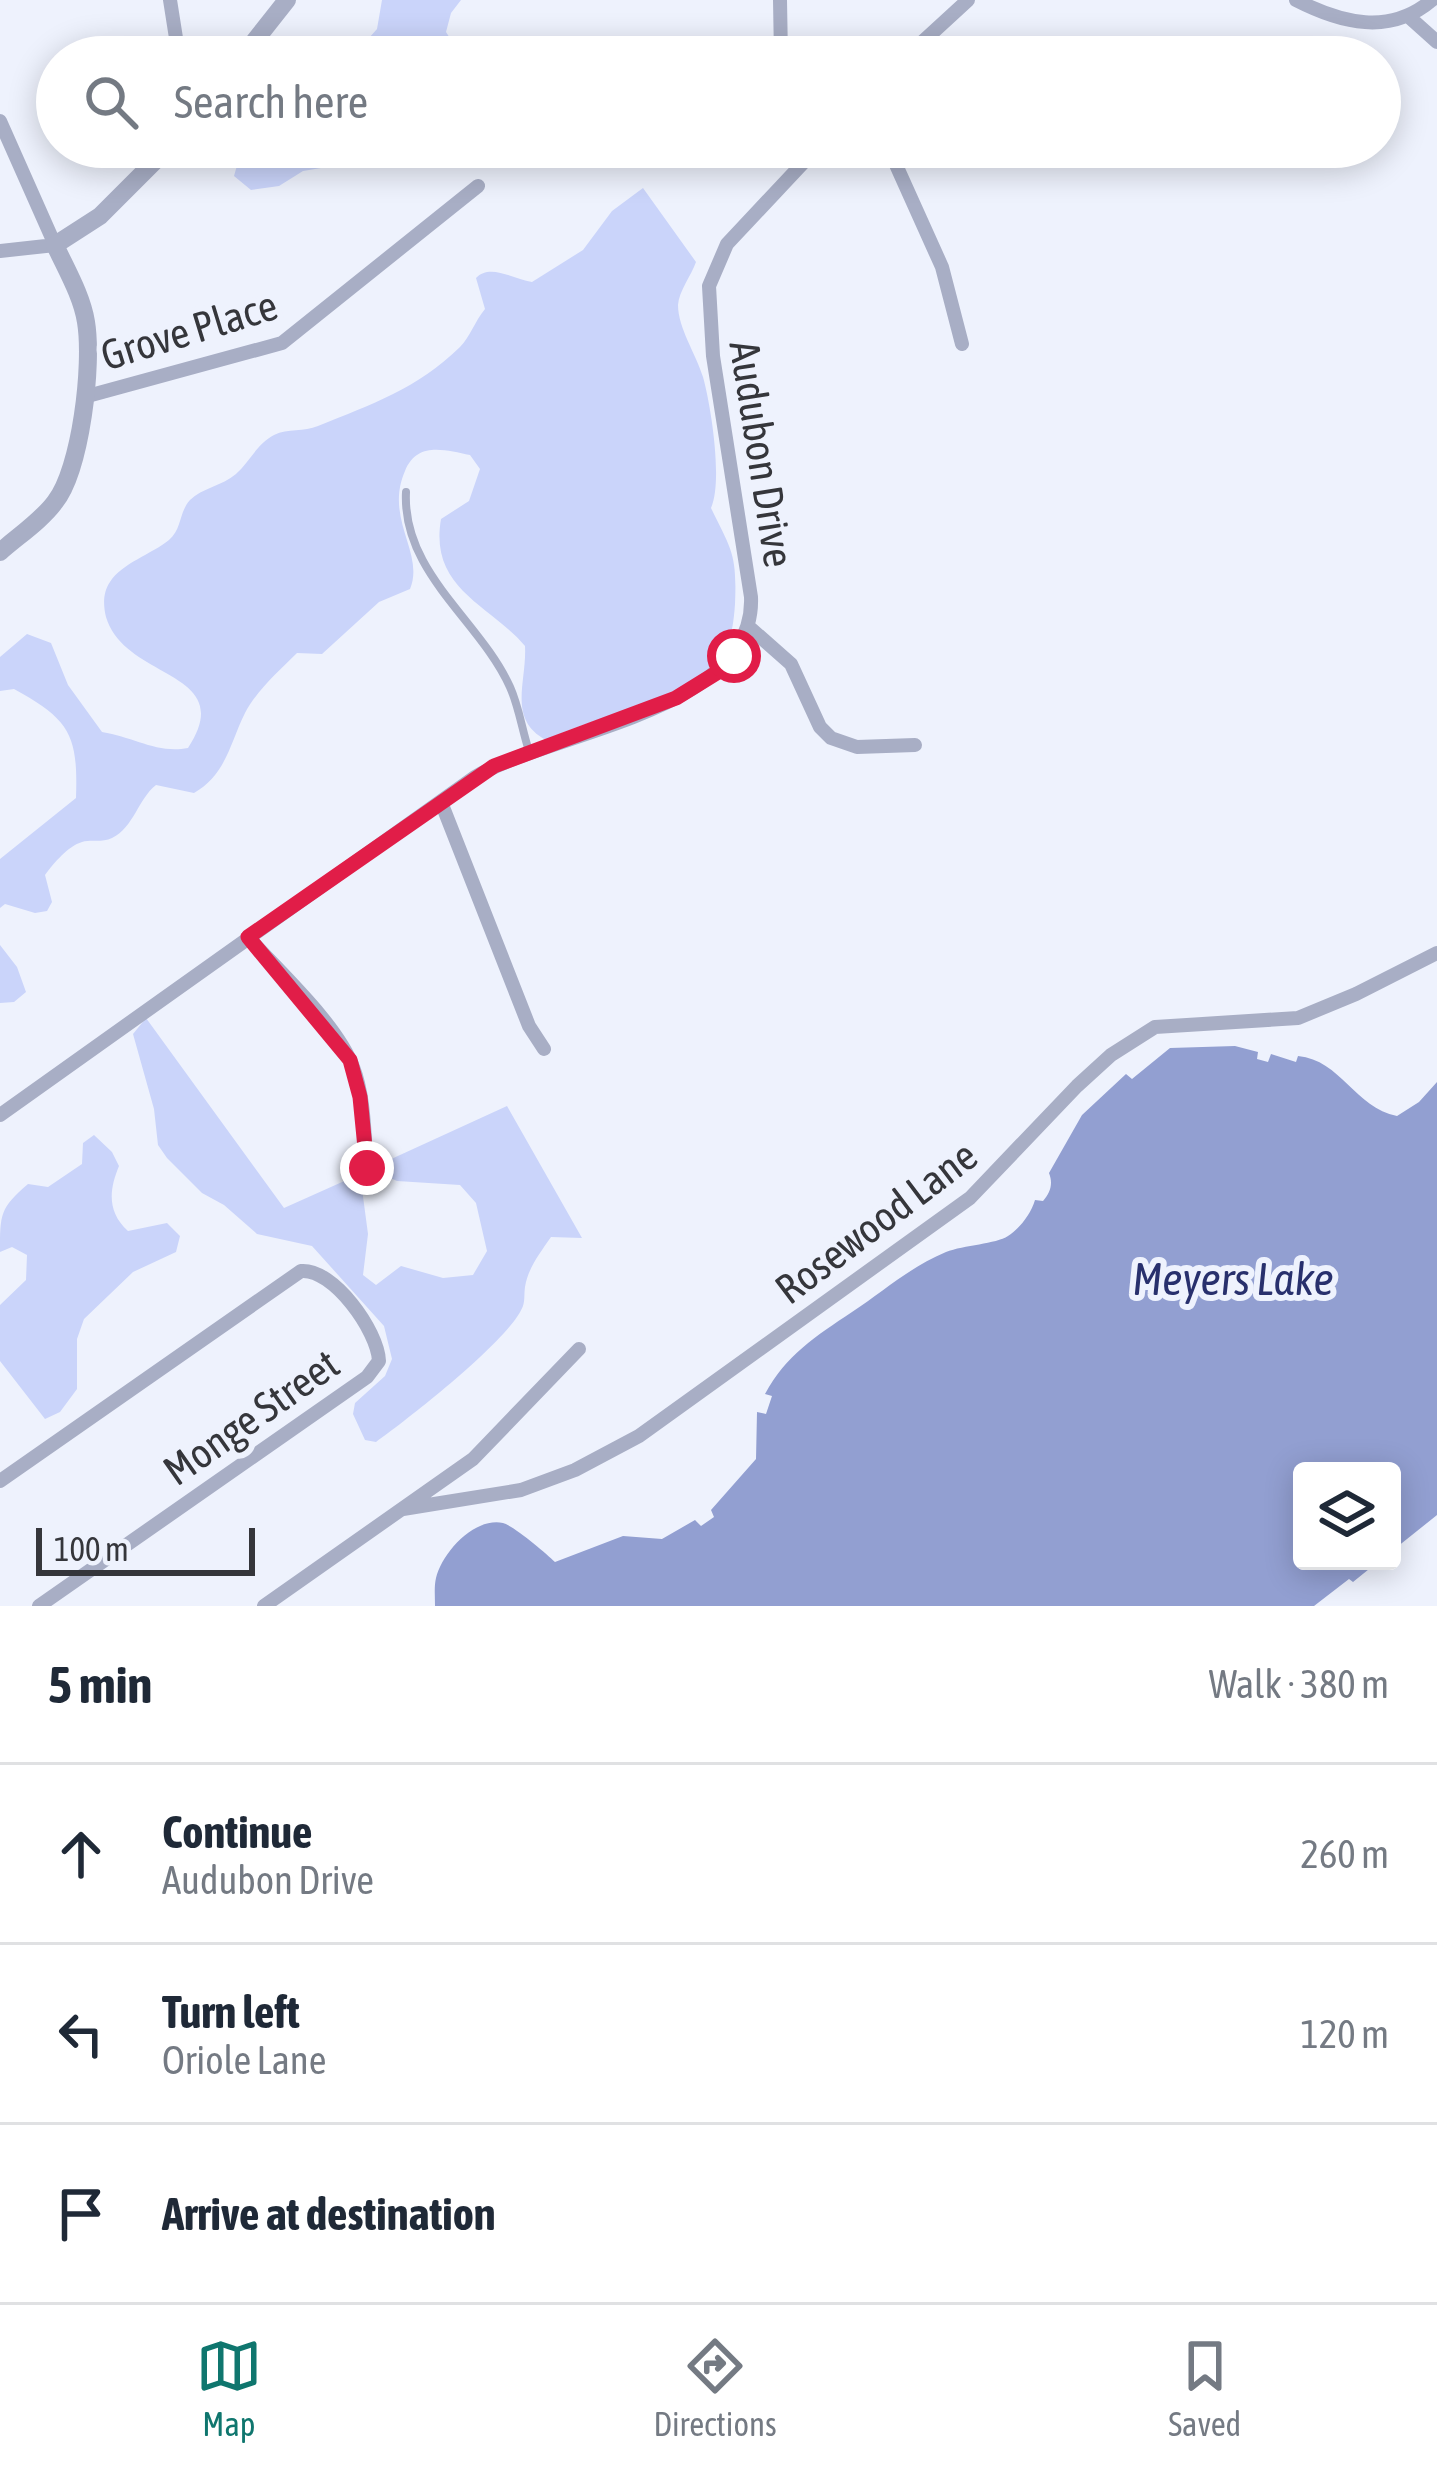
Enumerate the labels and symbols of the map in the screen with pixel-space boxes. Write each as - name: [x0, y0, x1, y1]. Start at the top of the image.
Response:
- street label: Grove Place: [95, 281, 283, 379]
- street label: Audubon Drive: [720, 337, 804, 571]
- route start: [707, 629, 761, 683]
- street label: Rosewood Lane: [766, 1131, 986, 1313]
- route end: [340, 1141, 394, 1195]
- water label: Meyers Lake: [1132, 1253, 1334, 1305]
- street label: Monge Street: [154, 1339, 348, 1495]
- scale bar: [36, 1522, 255, 1575]

